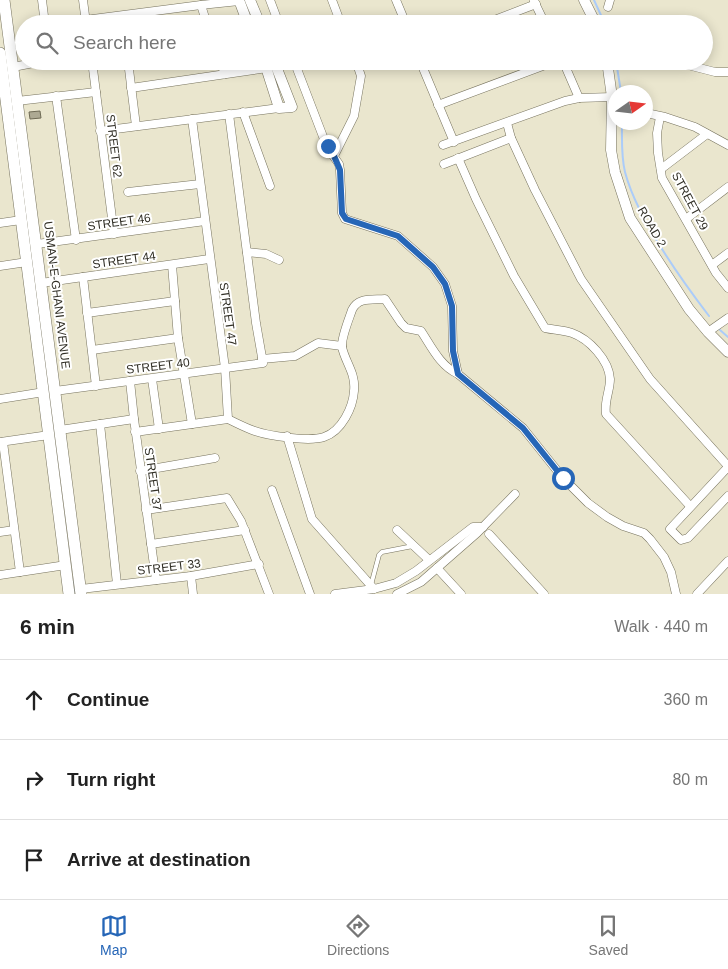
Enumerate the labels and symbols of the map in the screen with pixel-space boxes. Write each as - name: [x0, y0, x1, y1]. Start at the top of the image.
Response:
- north arrow: [608, 85, 653, 130]
- street label: STREET 62: [103, 113, 125, 179]
- route end: [317, 135, 340, 158]
- street label: STREET 29: [669, 170, 711, 233]
- street label: ROAD 2: [635, 204, 669, 250]
- street label: STREET 46: [86, 211, 152, 233]
- street label: USMAN-E-GHANI AVENUE: [41, 220, 73, 370]
- street label: STREET 44: [91, 249, 157, 271]
- street label: STREET 47: [217, 281, 239, 347]
- street label: STREET 40: [125, 355, 191, 377]
- street label: STREET 37: [142, 446, 164, 512]
- route start: [552, 467, 575, 490]
- street label: STREET 33: [136, 556, 202, 578]

